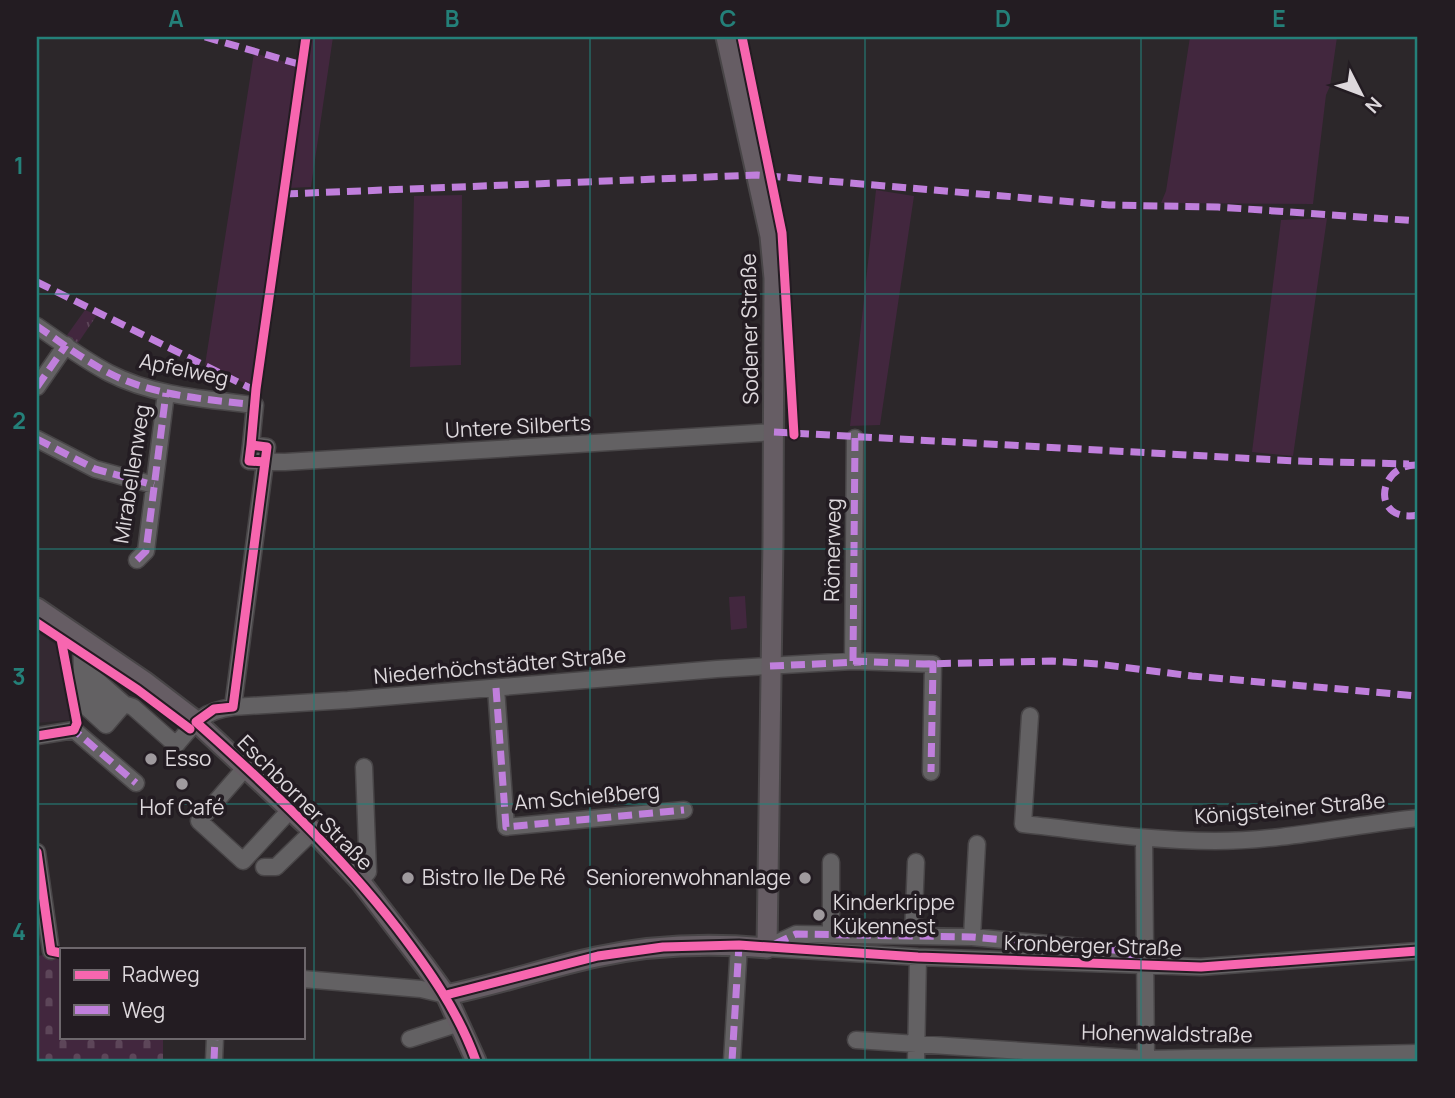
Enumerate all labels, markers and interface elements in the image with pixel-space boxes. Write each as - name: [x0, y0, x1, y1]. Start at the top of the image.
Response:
- text: A: [168, 2, 184, 34]
- text: B: [445, 2, 459, 34]
- text: C: [720, 2, 737, 34]
- text: D: [995, 2, 1011, 34]
- text: E: [1272, 2, 1286, 34]
- north arrow: [1326, 60, 1396, 130]
- text: N: [1359, 92, 1388, 119]
- text: 1: [14, 149, 24, 181]
- street label: Sodener Straße: [734, 253, 764, 405]
- street label: Apfelweg: [137, 346, 231, 392]
- street label: Mirabellenweg: [106, 402, 156, 546]
- text: 2: [12, 404, 26, 436]
- street label: Untere Silberts: [444, 408, 591, 444]
- street label: Römerweg: [817, 498, 847, 602]
- street label: Niederhöchstädter Straße: [372, 640, 627, 690]
- text: 3: [12, 660, 26, 692]
- street label: Eschborner Straße: [232, 728, 380, 876]
- place label: Esso: [165, 744, 211, 772]
- marker: Esso: [143, 751, 159, 767]
- marker: Hof Café: [174, 776, 190, 792]
- street label: Am Schießberg: [513, 776, 661, 816]
- street label: Königsteiner Straße: [1193, 786, 1387, 830]
- place label: Hof Café: [140, 793, 224, 821]
- place label: Bistro Ile De Ré: [422, 863, 566, 891]
- place label: Seniorenwohnanlage: [586, 863, 791, 891]
- marker: Bistro Ile De Ré: [400, 870, 416, 886]
- marker: Seniorenwohnanlage: [797, 870, 813, 886]
- place label: Kinderkrippe Kükennest: [833, 888, 955, 940]
- marker: Kinderkrippe Kükennest: [811, 907, 827, 923]
- text: 4: [12, 915, 26, 947]
- street label: Kronberger Straße: [1004, 928, 1183, 962]
- legend: [60, 948, 304, 1038]
- text: Radweg: [122, 960, 200, 988]
- text: Weg: [122, 996, 165, 1024]
- street label: Hohenwaldstraße: [1081, 1018, 1253, 1048]

